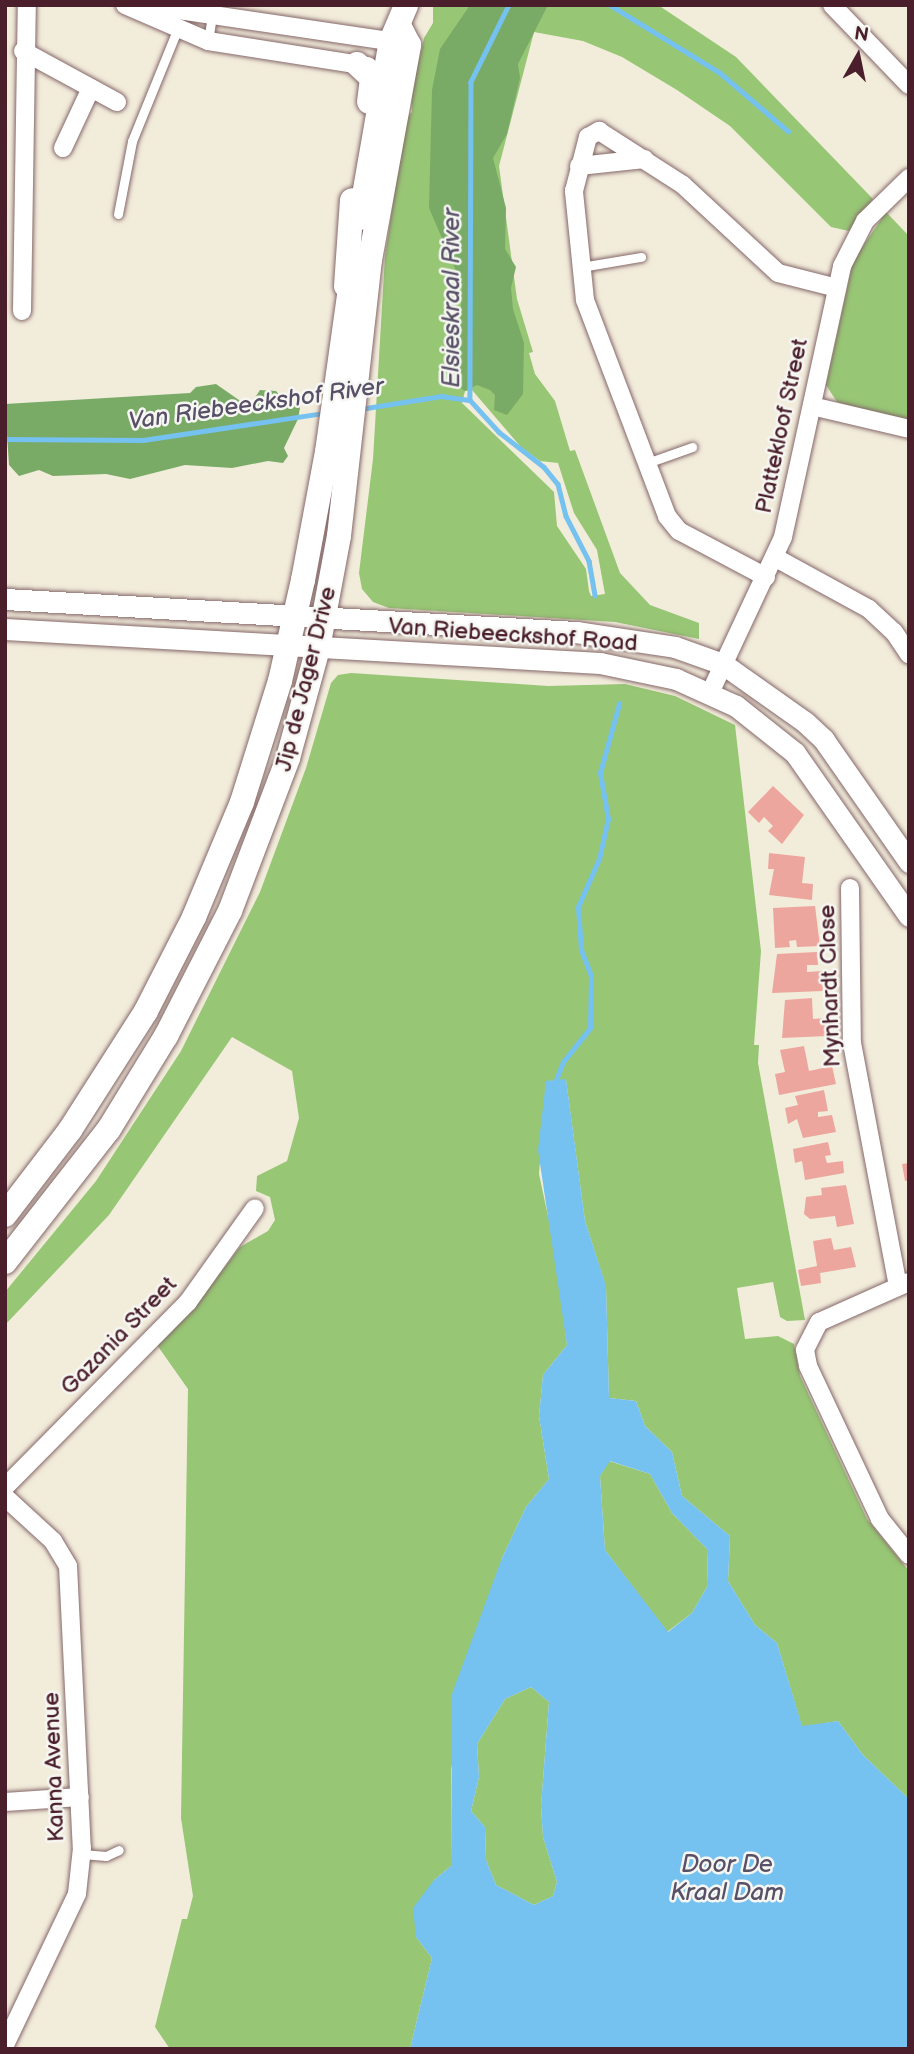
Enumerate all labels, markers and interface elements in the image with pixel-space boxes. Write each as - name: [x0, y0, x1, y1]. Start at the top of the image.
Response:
- north arrow: [823, 21, 893, 91]
- text: N: [853, 22, 870, 47]
- water label: Elsieskraal River: [438, 208, 466, 388]
- street label: Plattekloof Street: [750, 336, 814, 516]
- water label: Van Riebeeckshof River: [126, 372, 386, 436]
- street label: Jip de Jager Drive: [270, 583, 342, 775]
- street label: Van Riebeeckshof Road: [387, 613, 639, 657]
- street label: Mynhardt Close: [813, 904, 847, 1068]
- street label: Gazania Street: [55, 1271, 183, 1401]
- street label: Kanna Avenue: [38, 1692, 70, 1842]
- water label: Door De Kraal Dam: [670, 1851, 784, 1907]

